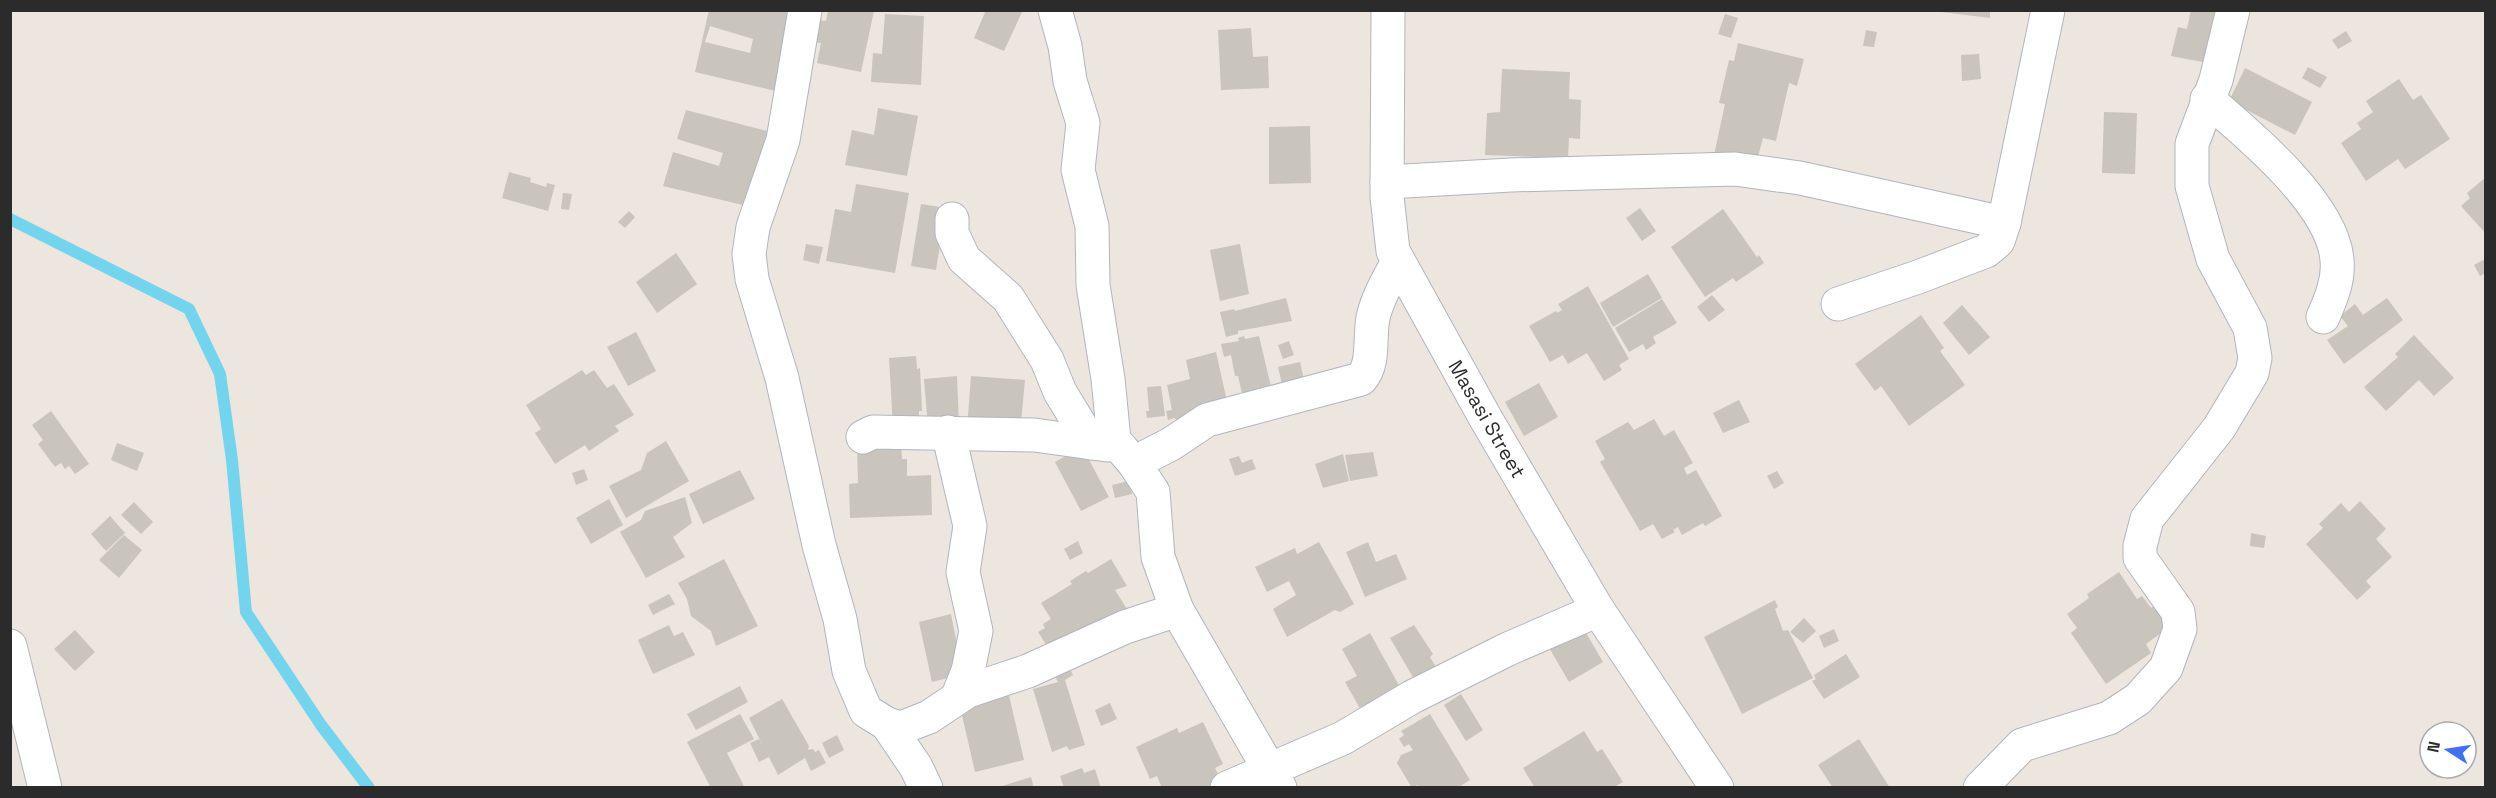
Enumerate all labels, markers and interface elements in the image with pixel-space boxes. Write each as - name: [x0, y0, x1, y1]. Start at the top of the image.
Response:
- street label: Masasi Street: [1443, 355, 1531, 483]
- north arrow: [2418, 720, 2478, 780]
- text: N: [2422, 740, 2445, 754]

